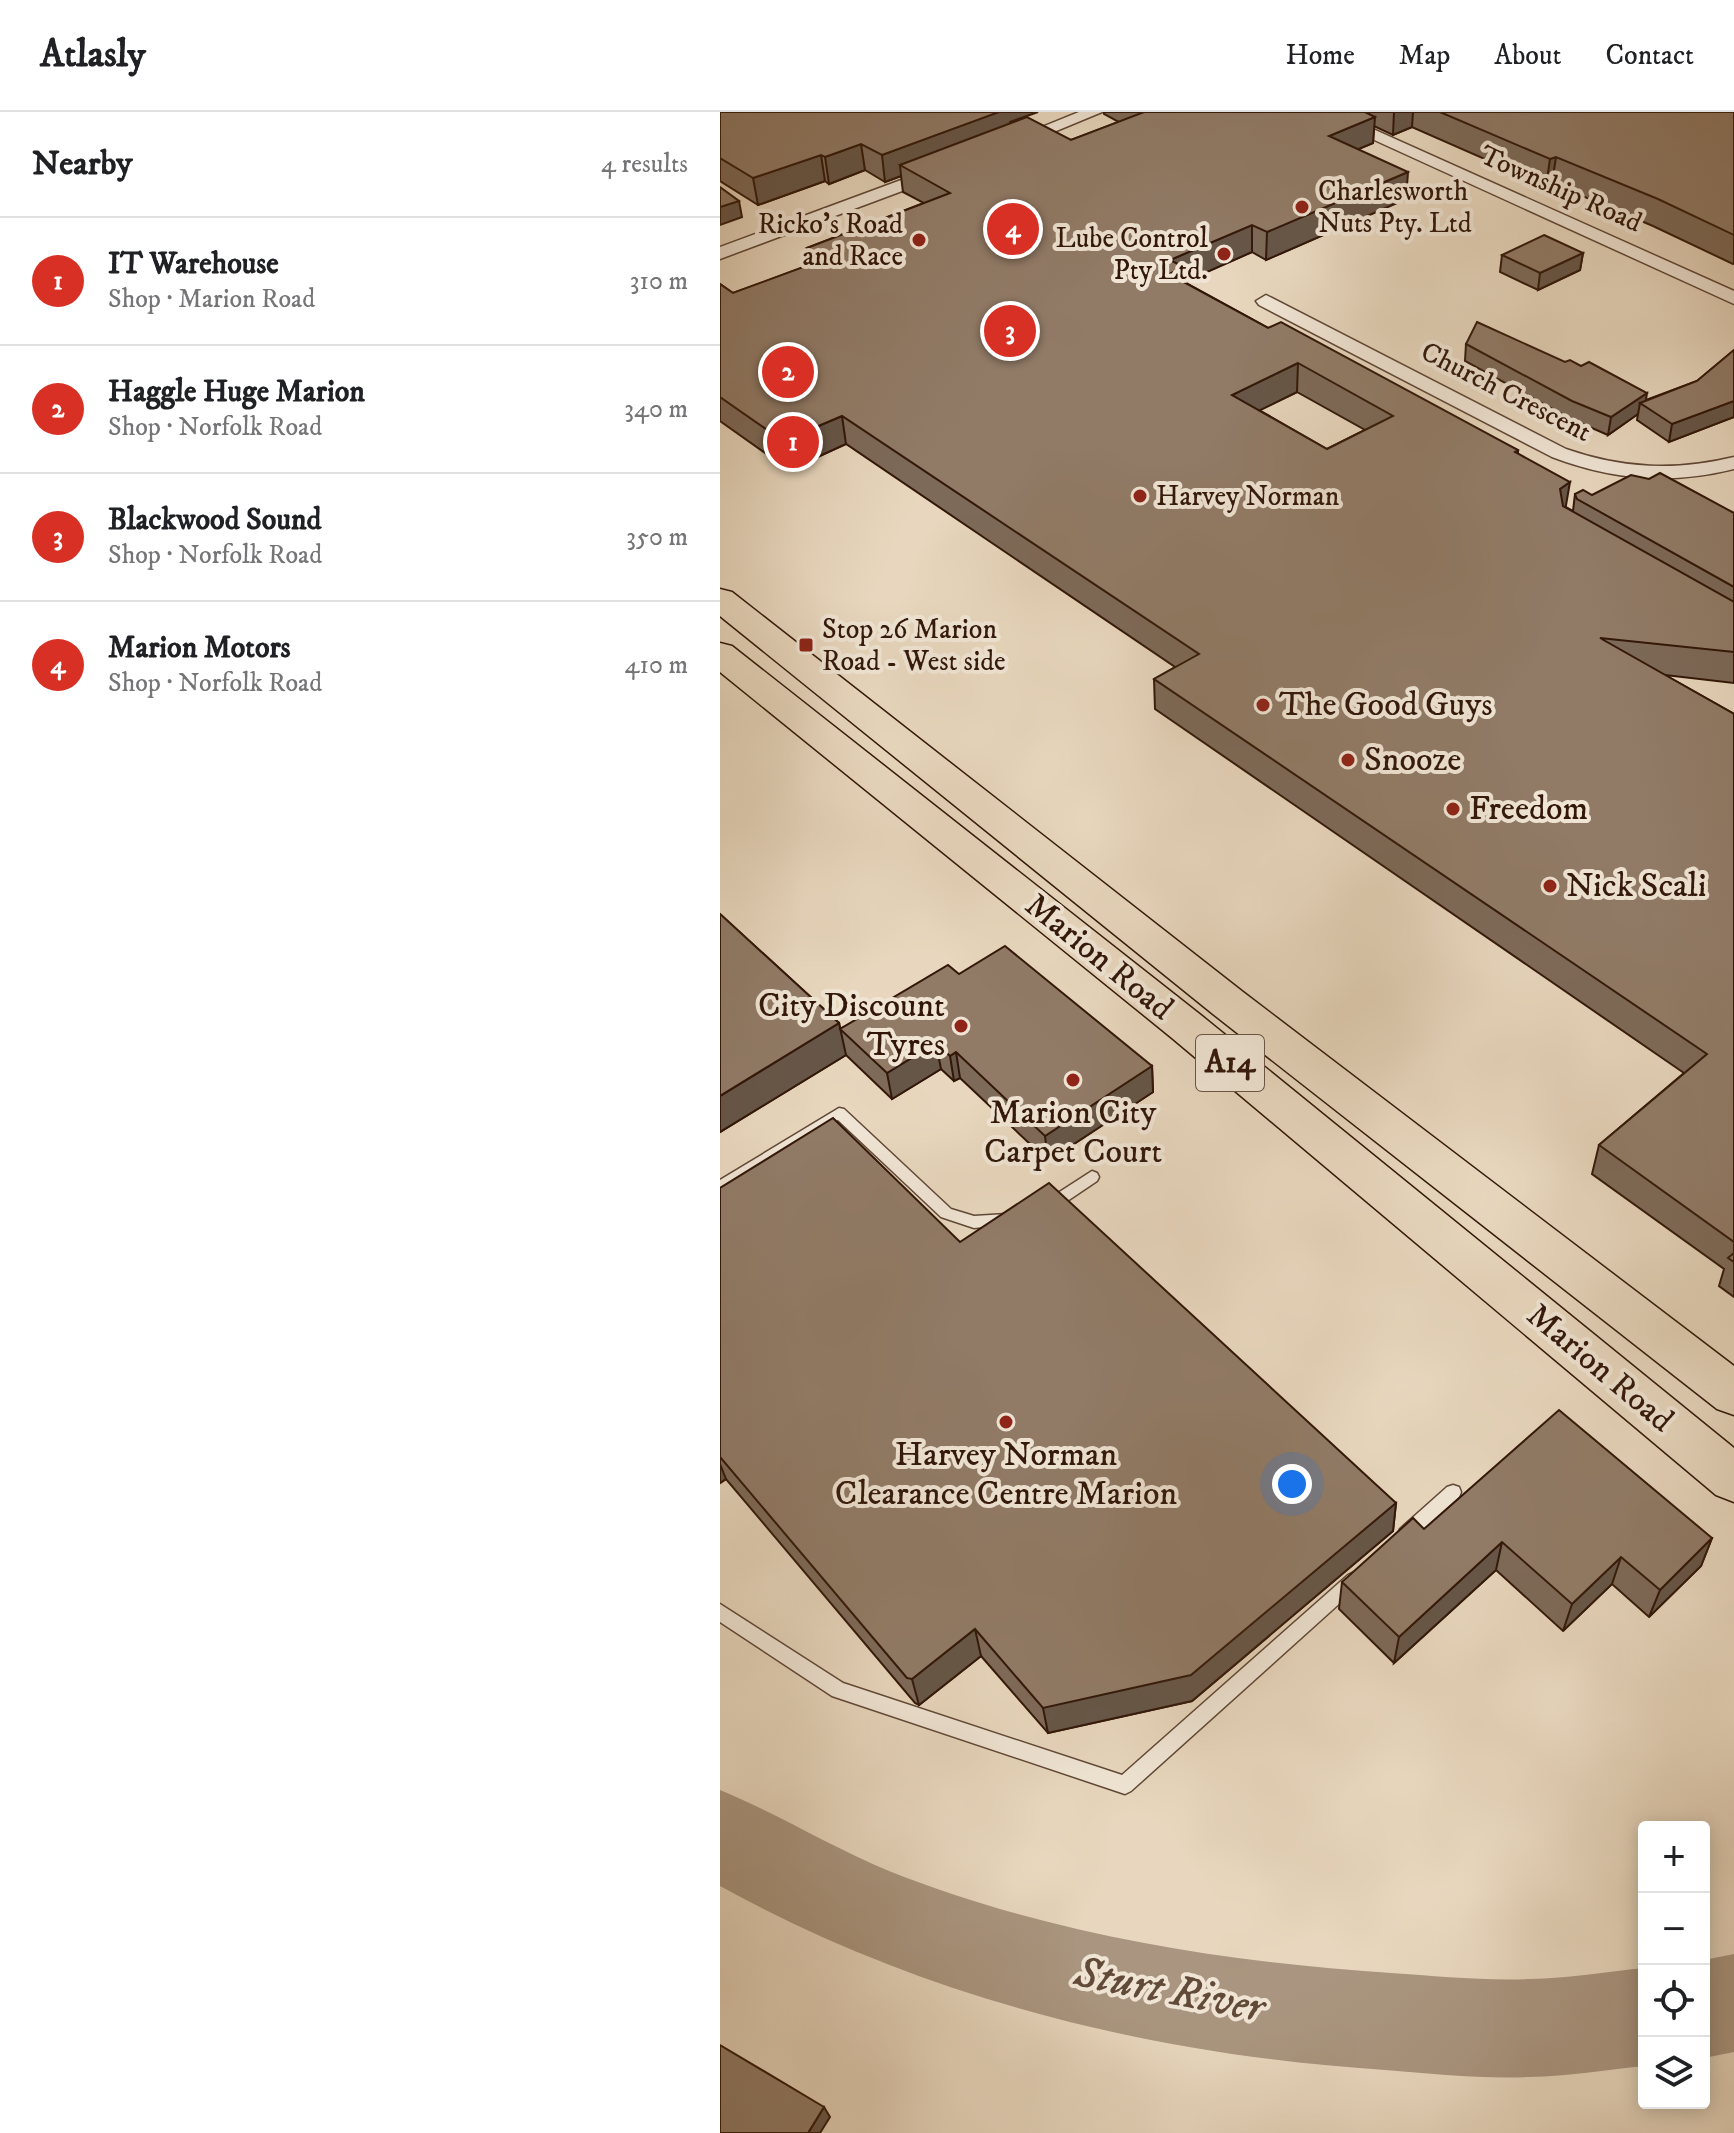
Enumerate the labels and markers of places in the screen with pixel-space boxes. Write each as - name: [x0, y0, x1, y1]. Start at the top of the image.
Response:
- place label: Charlesworth Nuts Pty. Ltd: [1318, 174, 1472, 241]
- marker: Charlesworth Nuts Pty. Ltd: [1293, 198, 1311, 216]
- pin: 4: [987, 199, 1039, 259]
- place label: Ricko's Road and Race: [758, 207, 903, 274]
- place label: Lube Control Pty Ltd.: [1056, 221, 1209, 288]
- marker: Ricko's Road and Race: [910, 231, 928, 249]
- marker: Lube Control Pty Ltd.: [1215, 245, 1233, 263]
- pin: 3: [984, 301, 1036, 361]
- pin: 2: [762, 342, 814, 402]
- pin: 1: [767, 412, 819, 472]
- place label: Harvey Norman: [1156, 479, 1340, 514]
- marker: Harvey Norman: [1131, 487, 1149, 505]
- place label: Stop 26 Marion Road - West side: [822, 612, 1006, 679]
- marker: Stop 26 Marion Road - West side: [797, 636, 815, 654]
- place label: The Good Guys: [1279, 684, 1493, 726]
- marker: The Good Guys: [1254, 696, 1272, 714]
- place label: Snooze: [1364, 739, 1461, 781]
- marker: Snooze: [1339, 751, 1357, 769]
- place label: Freedom: [1469, 788, 1588, 830]
- marker: Freedom: [1444, 800, 1462, 818]
- place label: Nick Scali: [1566, 865, 1706, 907]
- marker: Nick Scali: [1541, 877, 1559, 895]
- place label: City Discount Tyres: [758, 985, 945, 1066]
- marker: City Discount Tyres: [952, 1017, 970, 1035]
- marker: Marion City Carpet Court: [1064, 1071, 1082, 1089]
- place label: Marion City Carpet Court: [984, 1092, 1162, 1173]
- marker: Harvey Norman Clearance Centre Marion: [997, 1413, 1015, 1431]
- place label: Harvey Norman Clearance Centre Marion: [835, 1434, 1177, 1515]

